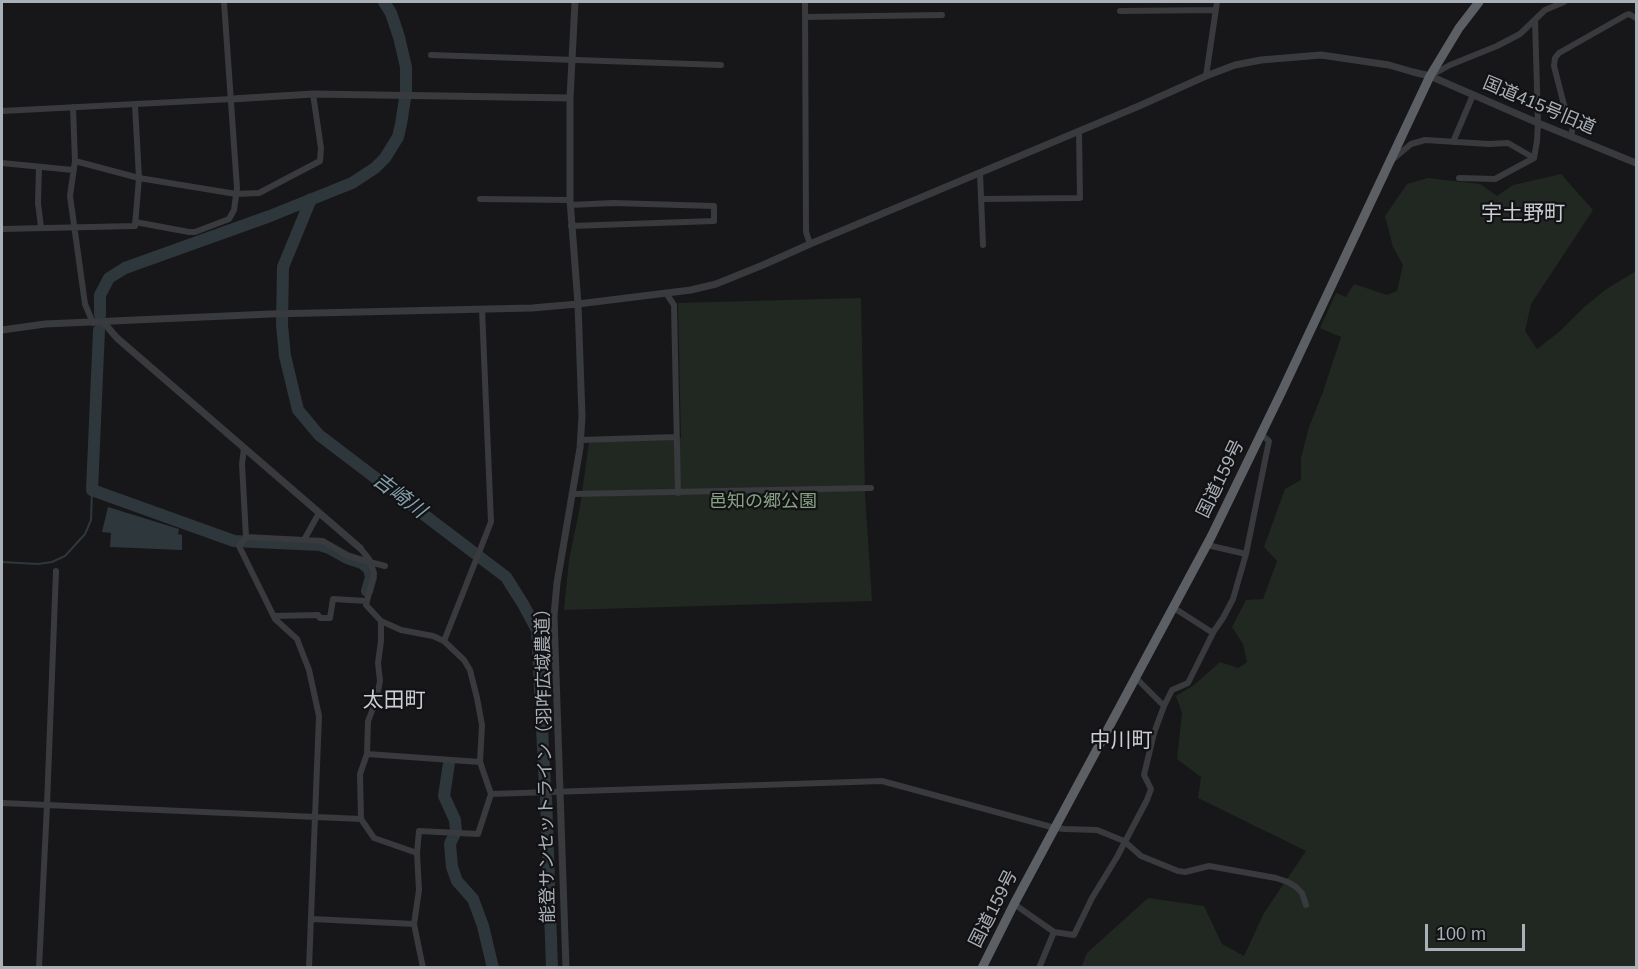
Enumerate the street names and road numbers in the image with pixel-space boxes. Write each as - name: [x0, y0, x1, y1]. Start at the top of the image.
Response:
- street label: 国道415号旧道: [1480, 73, 1598, 139]
- street label: 国道159号: [1193, 437, 1249, 521]
- street label: 能登サンセットライン（羽咋広域農道）: [532, 599, 560, 923]
- street label: 国道159号: [965, 867, 1023, 951]

